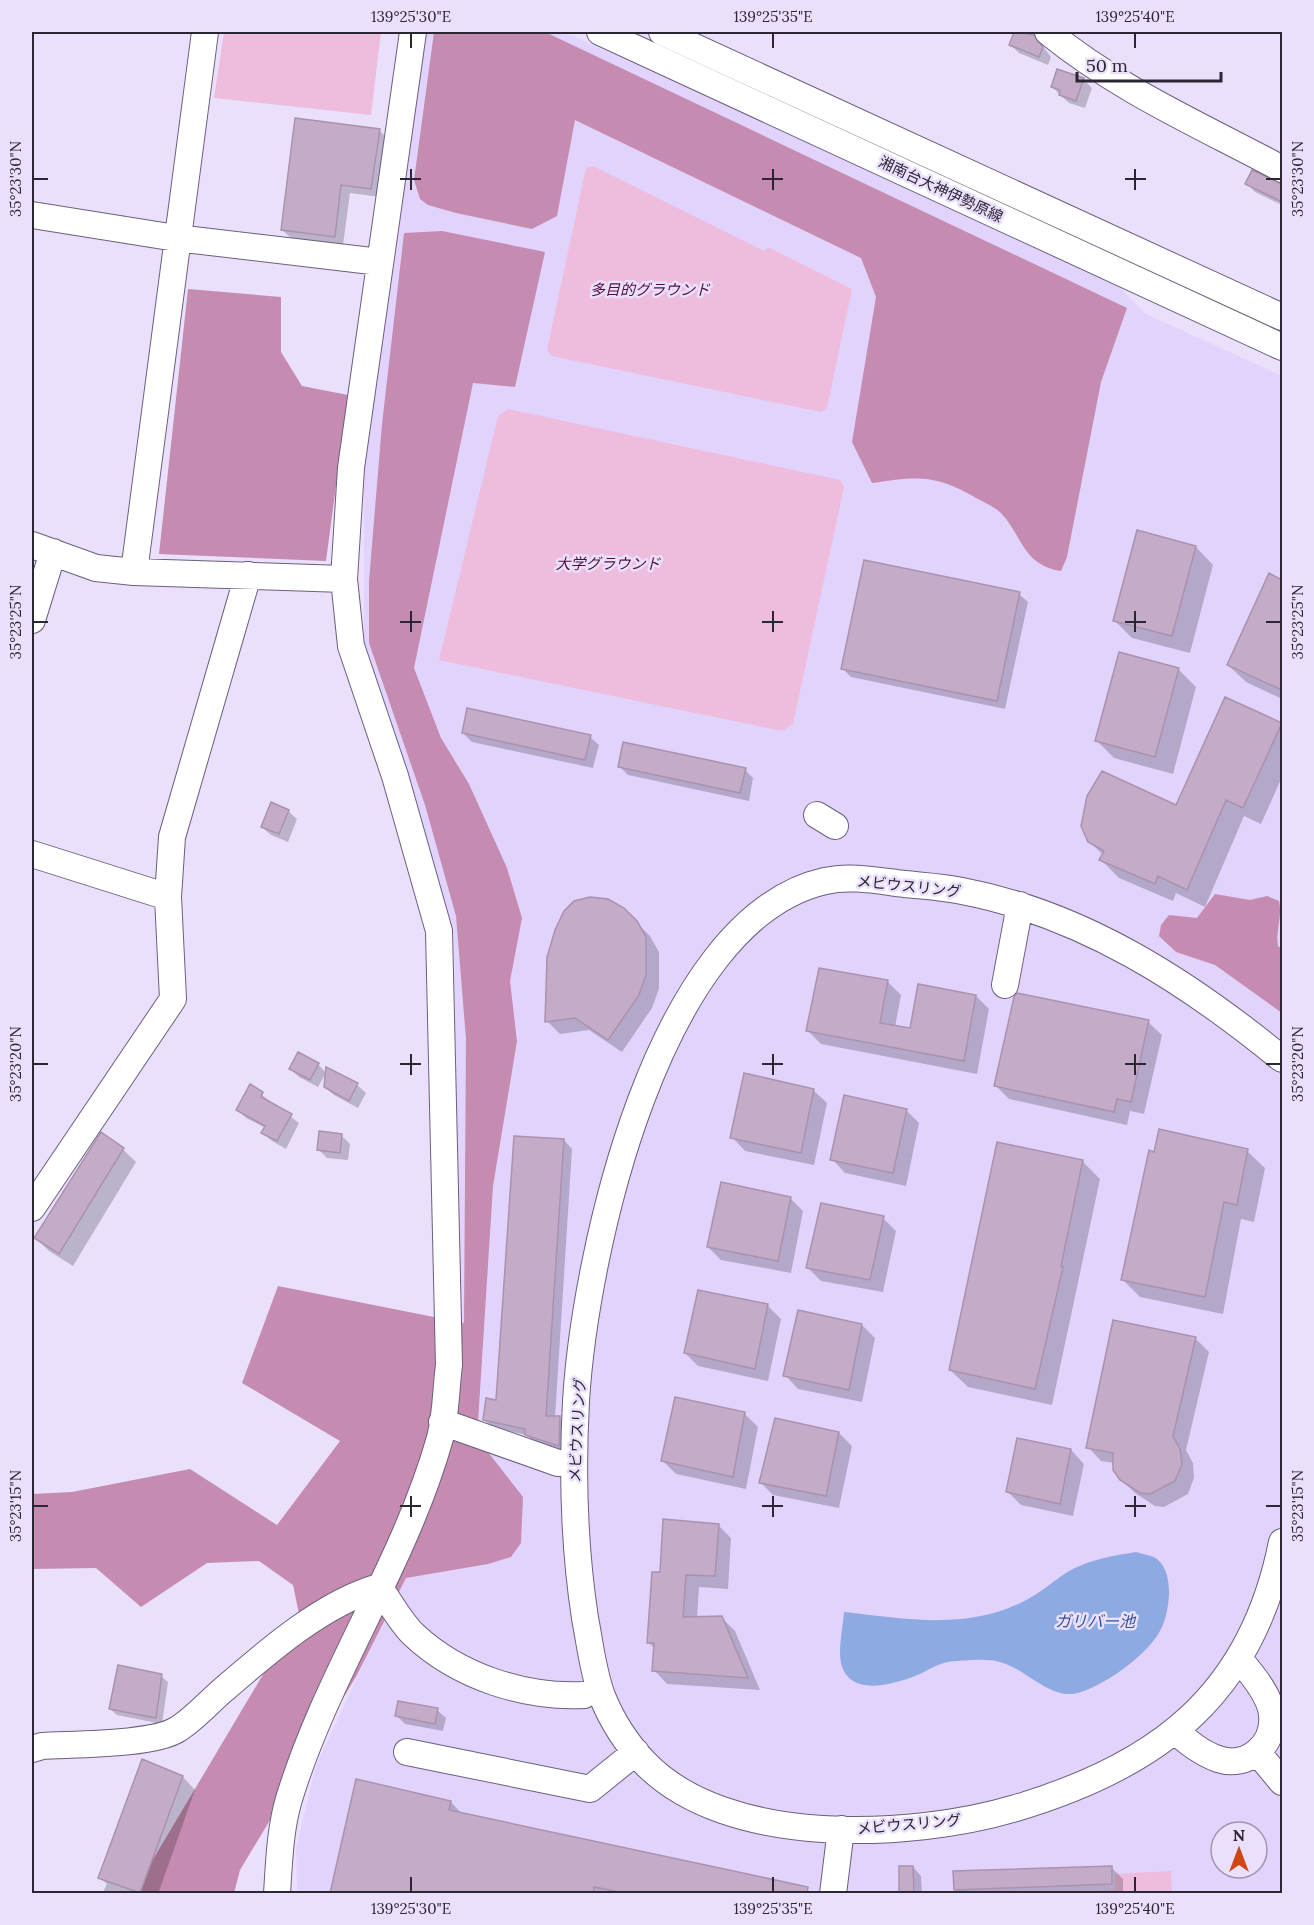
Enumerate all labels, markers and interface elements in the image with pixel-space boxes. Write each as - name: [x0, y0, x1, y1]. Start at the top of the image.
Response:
- text: 139°25'30"E: [371, 7, 451, 26]
- text: 139°25'35"E: [734, 7, 812, 26]
- text: 139°25'40"E: [1095, 7, 1175, 26]
- scale bar: [1077, 45, 1221, 83]
- text: 50 m: [1086, 54, 1128, 77]
- text: 35°23'30"N: [6, 141, 25, 217]
- text: 35°23'30"N: [1288, 141, 1307, 217]
- street label: 湘南台大神伊勢原線: [876, 152, 1006, 226]
- park label: 多目的グラウンド: [590, 280, 711, 299]
- park label: 大学グラウンド: [555, 554, 661, 573]
- text: 35°23'25"N: [6, 585, 25, 659]
- text: 35°23'25"N: [1288, 585, 1307, 659]
- street label: メビウスリング: [856, 871, 962, 901]
- text: 35°23'20"N: [6, 1026, 25, 1102]
- text: 35°23'20"N: [1288, 1026, 1307, 1102]
- street label: メビウスリング: [565, 1377, 589, 1483]
- text: 35°23'15"N: [6, 1470, 25, 1542]
- text: 35°23'15"N: [1288, 1470, 1307, 1542]
- water label: ガリバー池: [1055, 1611, 1137, 1631]
- street label: メビウスリング: [856, 1810, 962, 1838]
- north arrow: [1209, 1820, 1269, 1880]
- text: N: [1233, 1825, 1245, 1845]
- text: 139°25'30"E: [371, 1899, 451, 1918]
- text: 139°25'35"E: [734, 1899, 812, 1918]
- text: 139°25'40"E: [1095, 1899, 1175, 1918]

